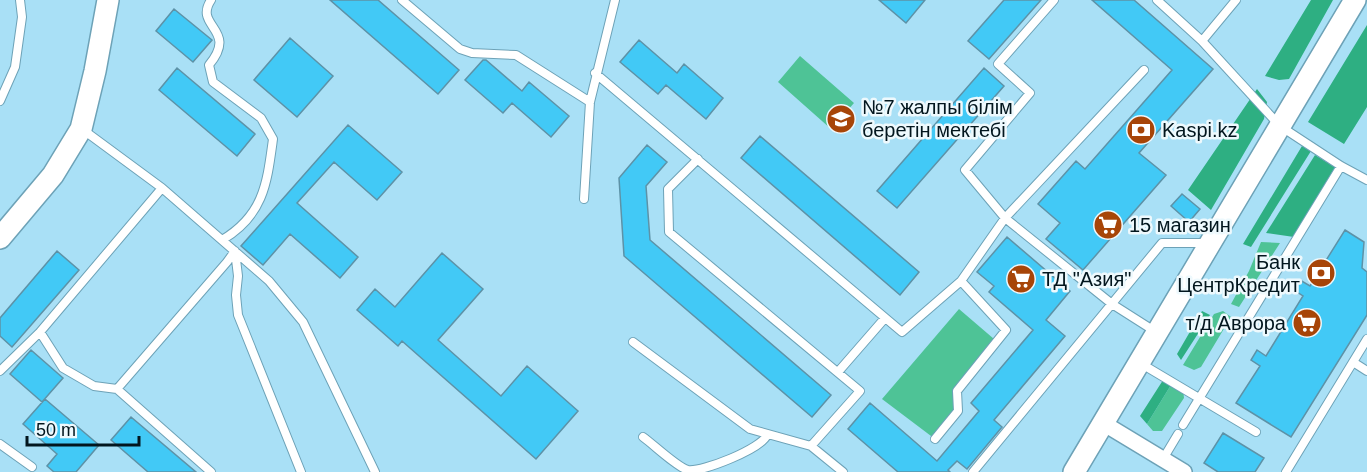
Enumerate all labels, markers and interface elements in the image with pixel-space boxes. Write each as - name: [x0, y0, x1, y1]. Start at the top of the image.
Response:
- place label: №7 жалпы білім беретін мектебі: [862, 96, 1013, 141]
- school or university icon: №7 жалпы білім беретін мектебі: [825, 103, 857, 135]
- bank icon: Kaspi.kz: [1125, 114, 1157, 146]
- place label: Kaspi.kz: [1162, 119, 1238, 141]
- supermarket icon: 15 магазин: [1092, 209, 1124, 241]
- place label: 15 магазин: [1129, 214, 1231, 236]
- place label: Банк ЦентрКредит: [1177, 251, 1300, 296]
- bank icon: Банк ЦентрКредит: [1305, 257, 1337, 289]
- supermarket icon: ТД "Азия": [1005, 263, 1037, 295]
- place label: ТД "Азия": [1042, 268, 1131, 290]
- supermarket icon: т/д Аврора: [1291, 307, 1323, 339]
- place label: т/д Аврора: [1186, 312, 1287, 334]
- scale bar: [27, 409, 140, 447]
- text: 50 m: [36, 420, 76, 440]

